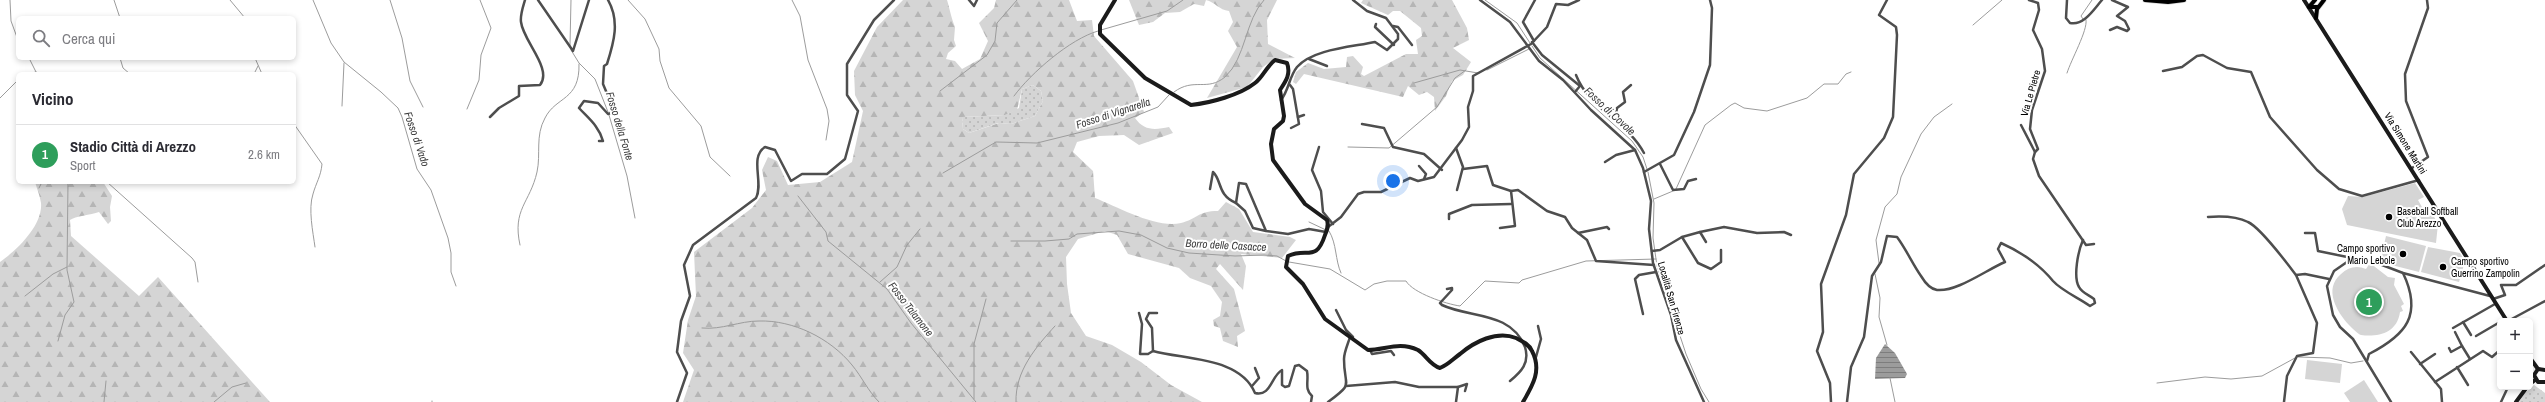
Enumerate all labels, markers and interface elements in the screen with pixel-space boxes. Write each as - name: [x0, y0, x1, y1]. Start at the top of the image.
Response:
- search box: [16, 16, 296, 60]
- icon: search: [30, 27, 52, 49]
- text: Cerca qui: [62, 28, 115, 49]
- street label: Via Le Pietre: [2018, 68, 2043, 118]
- water label: Fosso di Covole: [1582, 84, 1638, 138]
- text: Vicino: [32, 87, 74, 110]
- water label: Fosso della Fonte: [603, 90, 637, 162]
- water label: Fosso di Vignarella: [1074, 94, 1152, 132]
- water label: Fosso di Vado: [401, 110, 433, 168]
- street label: Via Simone Martini: [2381, 110, 2430, 177]
- text: Stadio Città di Arezzo: [70, 136, 196, 157]
- text: 1: [42, 146, 48, 163]
- text: 2.6 km: [248, 146, 280, 163]
- text: Sport: [70, 157, 95, 174]
- your location: [1383, 171, 1403, 191]
- place label: Baseball Softball Club Arezzo: [2397, 205, 2458, 230]
- marker: Baseball Softball Club Arezzo: [2384, 212, 2394, 222]
- water label: Borro delle Casacce: [1185, 236, 1267, 254]
- place label: Campo sportivo Mario Lebole: [2337, 242, 2395, 267]
- marker: Campo sportivo Mario Lebole: [2398, 249, 2408, 259]
- place label: Campo sportivo Guerrino Zampolin: [2451, 255, 2520, 280]
- street label: Località San Firenze: [1655, 260, 1688, 337]
- marker: Campo sportivo Guerrino Zampolin: [2438, 262, 2448, 272]
- water label: Fosso Talamone: [885, 279, 937, 339]
- pin: 1: [2356, 287, 2382, 317]
- map controls: [2497, 318, 2533, 390]
- button: +: [2497, 318, 2533, 354]
- button: −: [2497, 354, 2533, 390]

